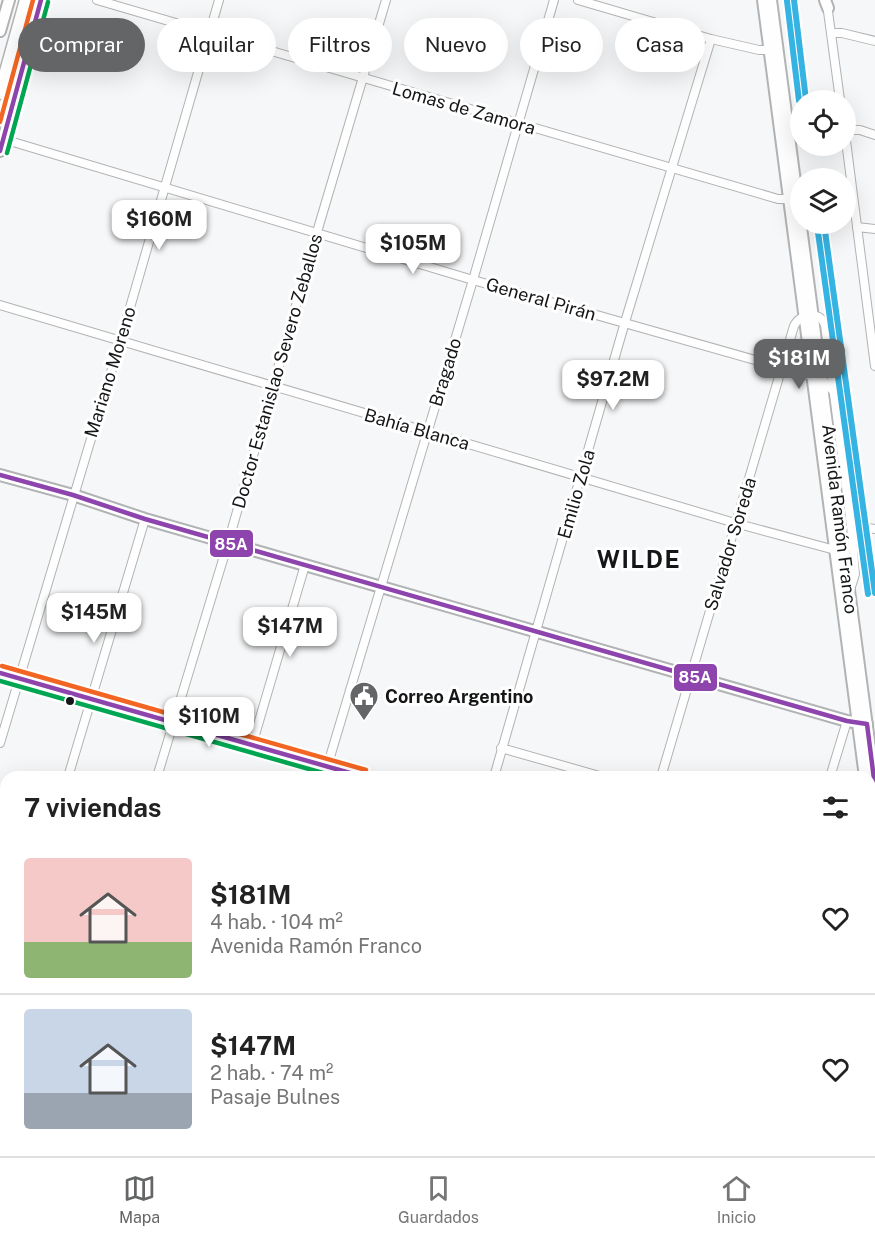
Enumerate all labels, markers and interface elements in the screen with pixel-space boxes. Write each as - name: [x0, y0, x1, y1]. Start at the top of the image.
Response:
- chip: Comprar: [18, 18, 145, 72]
- chip: Alquilar: [157, 18, 276, 72]
- chip: Filtros: [288, 18, 392, 72]
- chip: Nuevo: [404, 18, 508, 72]
- chip: Piso: [520, 18, 603, 72]
- chip: Casa: [615, 18, 705, 72]
- street label: Lomas de Zamora: [390, 78, 538, 138]
- map controls: [790, 90, 856, 234]
- button: locate: [790, 90, 856, 156]
- button: layers: [790, 168, 856, 234]
- pin: $160M: [117, 200, 201, 251]
- text: $160M: [126, 207, 192, 231]
- pin: $105M: [371, 224, 455, 275]
- street label: Doctor Estanislao Severo Zeballos: [228, 231, 326, 511]
- text: $105M: [380, 231, 446, 255]
- street label: General Pirán: [484, 273, 598, 325]
- street label: Mariano Moreno: [80, 304, 140, 440]
- street label: Bragado: [425, 335, 465, 409]
- pin: $181M: [757, 339, 841, 390]
- text: $181M: [768, 346, 830, 370]
- pin: $97.2M: [564, 360, 662, 411]
- text: $97.2M: [576, 367, 650, 391]
- street label: Bahía Blanca: [362, 404, 472, 454]
- street label: Avenida Ramón Franco: [818, 423, 862, 615]
- street label: Emilio Zola: [553, 447, 599, 541]
- street label: Salvador Soreda: [700, 475, 760, 613]
- line badge: 85A: [209, 529, 254, 558]
- text: 85A: [214, 535, 248, 554]
- district label: WILDE: [597, 545, 681, 573]
- pin: $145M: [52, 593, 136, 644]
- text: $145M: [61, 600, 127, 624]
- pin: $147M: [248, 607, 332, 658]
- text: $147M: [257, 614, 323, 638]
- line badge: 85A: [673, 663, 718, 692]
- text: 85A: [678, 668, 712, 687]
- public building icon: Correo Argentino: [348, 680, 380, 722]
- place label: Correo Argentino: [385, 686, 533, 707]
- unlabelled marker: [64, 695, 76, 707]
- pin: $110M: [167, 697, 251, 748]
- text: $110M: [178, 704, 240, 728]
- icon: filters: [819, 791, 852, 824]
- text: 7 viviendas: [24, 792, 162, 823]
- text: $181M: [210, 879, 291, 910]
- icon: home: [72, 882, 144, 954]
- icon: heart: [819, 902, 852, 935]
- text: 4 hab. · 104 m²: [210, 910, 343, 934]
- text: Avenida Ramón Franco: [210, 934, 422, 958]
- text: $147M: [210, 1030, 296, 1061]
- icon: home: [72, 1033, 144, 1105]
- icon: heart: [819, 1053, 852, 1086]
- text: 2 hab. · 74 m²: [210, 1061, 333, 1085]
- text: Pasaje Bulnes: [210, 1085, 340, 1109]
- tab: Mapa: [119, 1172, 160, 1227]
- tab: Guardados: [398, 1172, 479, 1227]
- tab: Inicio: [717, 1172, 756, 1227]

